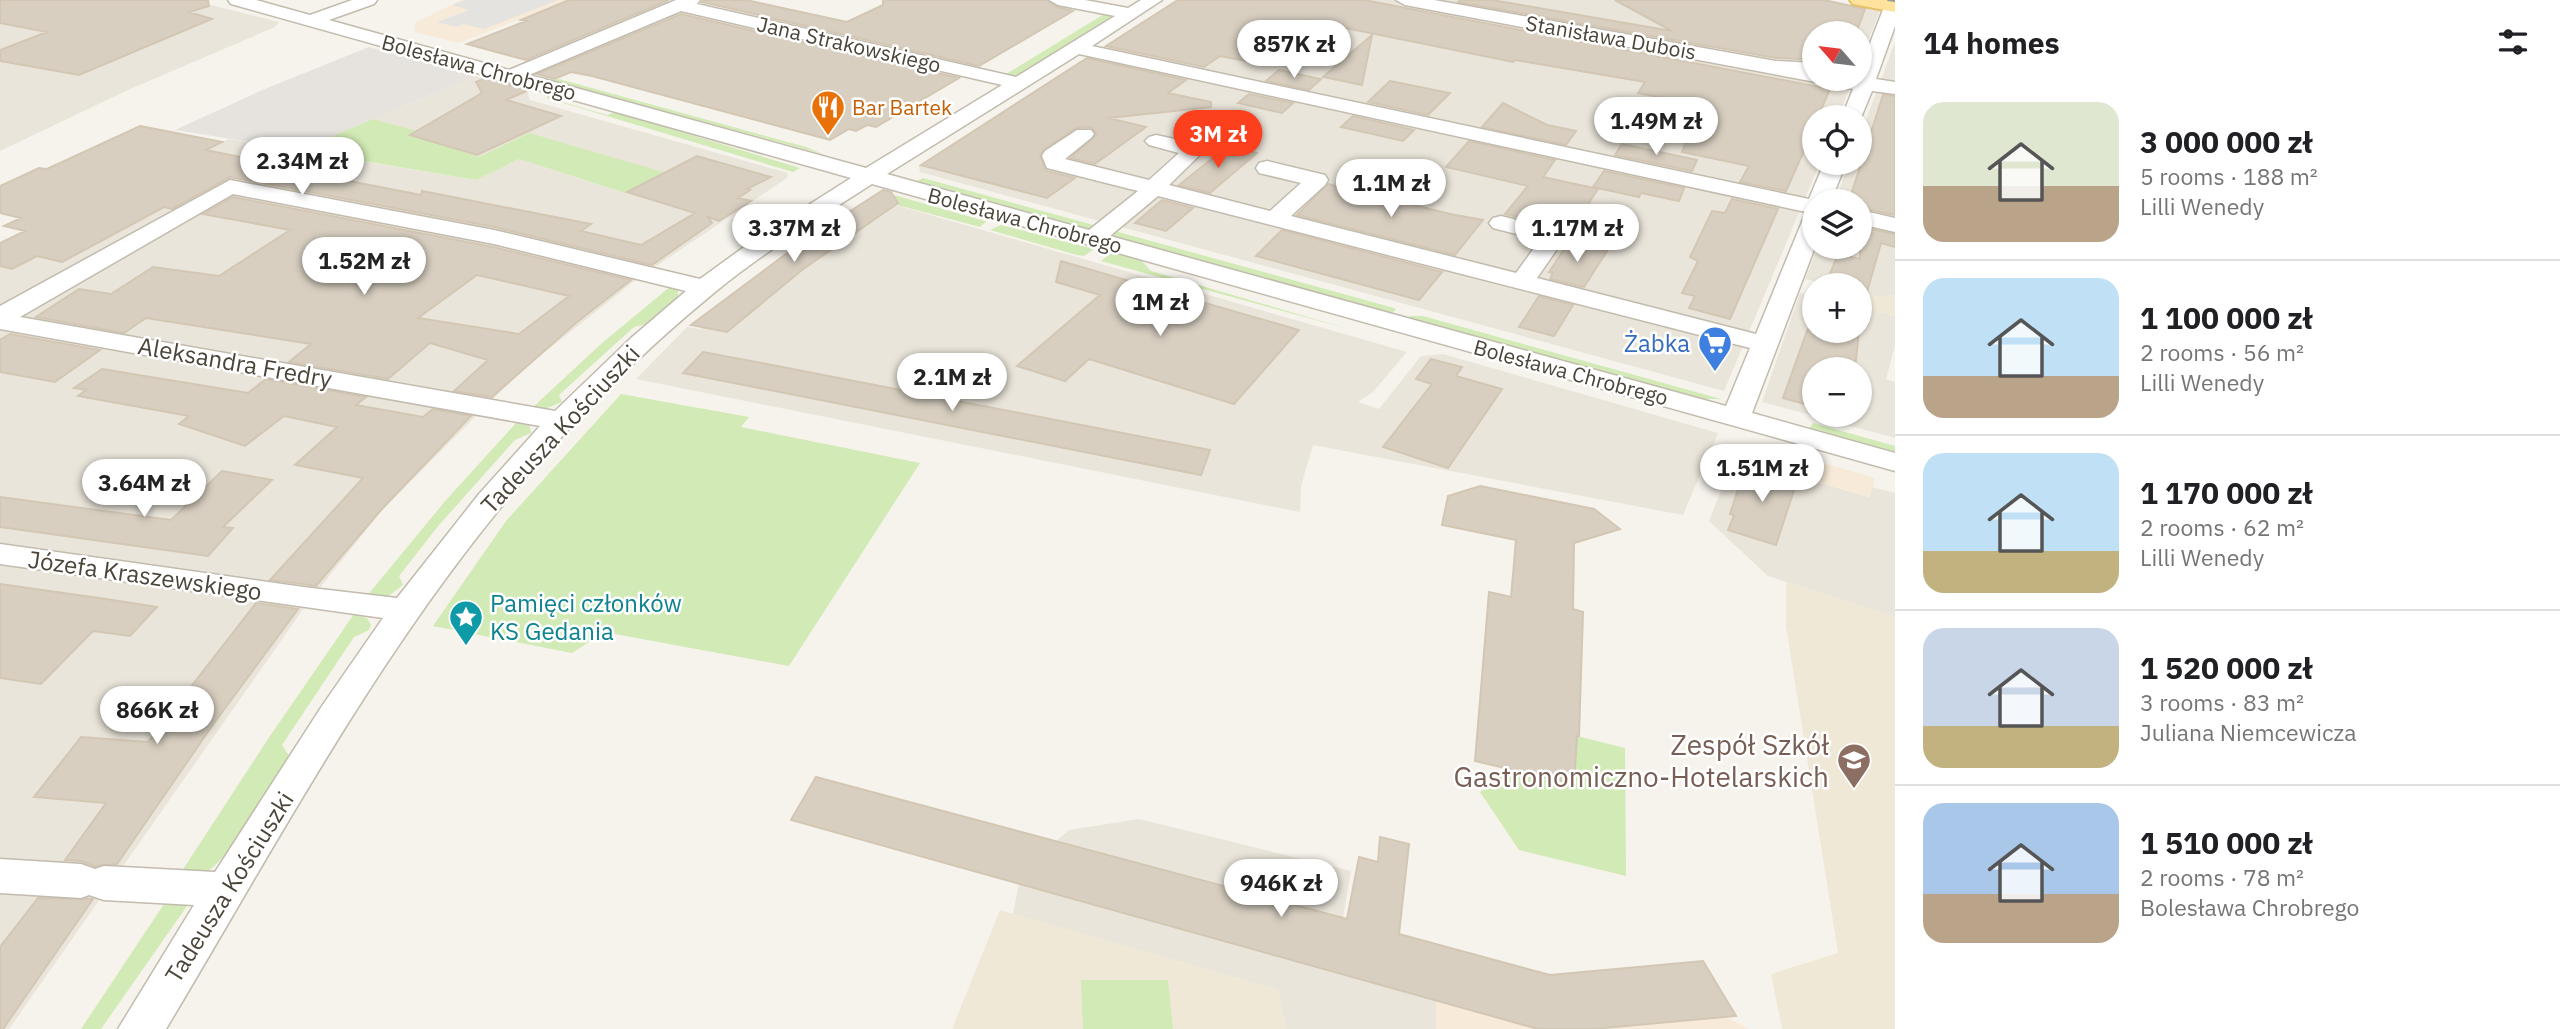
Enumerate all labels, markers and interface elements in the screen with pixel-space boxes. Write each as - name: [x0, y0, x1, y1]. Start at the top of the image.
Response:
- street label: Stanisława Dubois: [1524, 8, 1698, 66]
- street label: Jana Strakowskiego: [754, 9, 944, 79]
- pin: 857K zł: [1229, 20, 1359, 80]
- north arrow: [1802, 21, 1872, 91]
- map controls: [1802, 21, 1872, 427]
- text: 14 homes: [1923, 23, 2060, 62]
- icon: filters: [2494, 23, 2532, 61]
- street label: Bolesława Chrobrego: [379, 28, 579, 106]
- text: 857K zł: [1253, 28, 1335, 58]
- restaurant icon: Bar Bartek: [809, 88, 847, 137]
- place label: Bar Bartek: [852, 93, 952, 121]
- pin: 1.49M zł: [1584, 97, 1728, 157]
- text: 1.49M zł: [1610, 105, 1702, 135]
- button: locate: [1802, 105, 1872, 175]
- pin: 3M zł: [1169, 110, 1267, 170]
- text: 3M zł: [1189, 118, 1247, 148]
- text: 3 000 000 zł: [2140, 122, 2312, 161]
- icon: home: [1979, 130, 2063, 214]
- pin: 2.34M zł: [230, 138, 374, 197]
- text: 2.34M zł: [256, 145, 348, 175]
- pin: 1.1M zł: [1326, 160, 1456, 219]
- text: 5 rooms · 188 m²: [2140, 161, 2318, 191]
- text: 1.1M zł: [1352, 167, 1430, 197]
- street label: Bolesława Chrobrego: [925, 181, 1125, 259]
- button: layers: [1802, 189, 1872, 259]
- text: Lilli Wenedy: [2140, 191, 2264, 221]
- pin: 3.37M zł: [722, 204, 866, 264]
- pin: 1.17M zł: [1505, 204, 1649, 264]
- text: 3.37M zł: [748, 212, 840, 242]
- text: 1.17M zł: [1531, 212, 1623, 242]
- pin: 1.52M zł: [292, 238, 436, 297]
- text: 1.52M zł: [318, 245, 410, 275]
- button: +: [1802, 273, 1872, 343]
- pin: 1M zł: [1111, 278, 1209, 338]
- text: 1M zł: [1131, 286, 1189, 316]
- text: 1 100 000 zł: [2140, 298, 2312, 337]
- icon: home: [1979, 306, 2063, 390]
- supermarket icon: Żabka: [1696, 324, 1734, 373]
- place label: Żabka: [1624, 327, 1690, 359]
- street label: Aleksandra Fredry: [135, 329, 335, 395]
- street label: Bolesława Chrobrego: [1471, 333, 1671, 411]
- text: 2 rooms · 56 m²: [2140, 337, 2304, 367]
- street label: Tadeusza Kościuszki: [474, 338, 646, 520]
- pin: 2.1M zł: [887, 354, 1017, 413]
- button: −: [1802, 357, 1872, 427]
- text: 2.1M zł: [913, 361, 991, 391]
- text: Lilli Wenedy: [2140, 367, 2264, 397]
- pin: 1.51M zł: [1690, 444, 1834, 504]
- text: 1.51M zł: [1716, 452, 1808, 482]
- pin: 3.64M zł: [72, 460, 216, 519]
- text: 3.64M zł: [98, 467, 190, 497]
- text: 1 170 000 zł: [2140, 473, 2312, 512]
- icon: home: [1979, 481, 2063, 565]
- text: 2 rooms · 62 m²: [2140, 512, 2304, 542]
- text: Lilli Wenedy: [2140, 542, 2264, 572]
- street label: Józefa Kraszewskiego: [26, 543, 264, 607]
- place label: Pamięci członków KS Gedania: [490, 587, 682, 647]
- place icon: Pamięci członków KS Gedania: [447, 598, 485, 647]
- text: 1 520 000 zł: [2140, 648, 2312, 687]
- icon: home: [1979, 656, 2063, 740]
- pin: 866K zł: [92, 686, 222, 746]
- text: 3 rooms · 83 m²: [2140, 687, 2304, 717]
- text: 866K zł: [116, 694, 198, 724]
- text: Juliana Niemcewicza: [2140, 717, 2356, 747]
- place label: Zespół Szkół Gastronomiczno-Hotelarskich: [1454, 726, 1829, 795]
- school or university icon: Zespół Szkół Gastronomiczno-Hotelarskich: [1835, 741, 1873, 790]
- street label: Tadeusza Kościuszki: [157, 786, 301, 988]
- text: 1 510 000 zł: [2140, 823, 2312, 862]
- icon: home: [1979, 831, 2063, 915]
- pin: 946K zł: [1216, 860, 1346, 919]
- text: 2 rooms · 78 m²: [2140, 862, 2304, 892]
- text: 946K zł: [1240, 867, 1322, 897]
- text: Bolesława Chrobrego: [2140, 892, 2360, 922]

